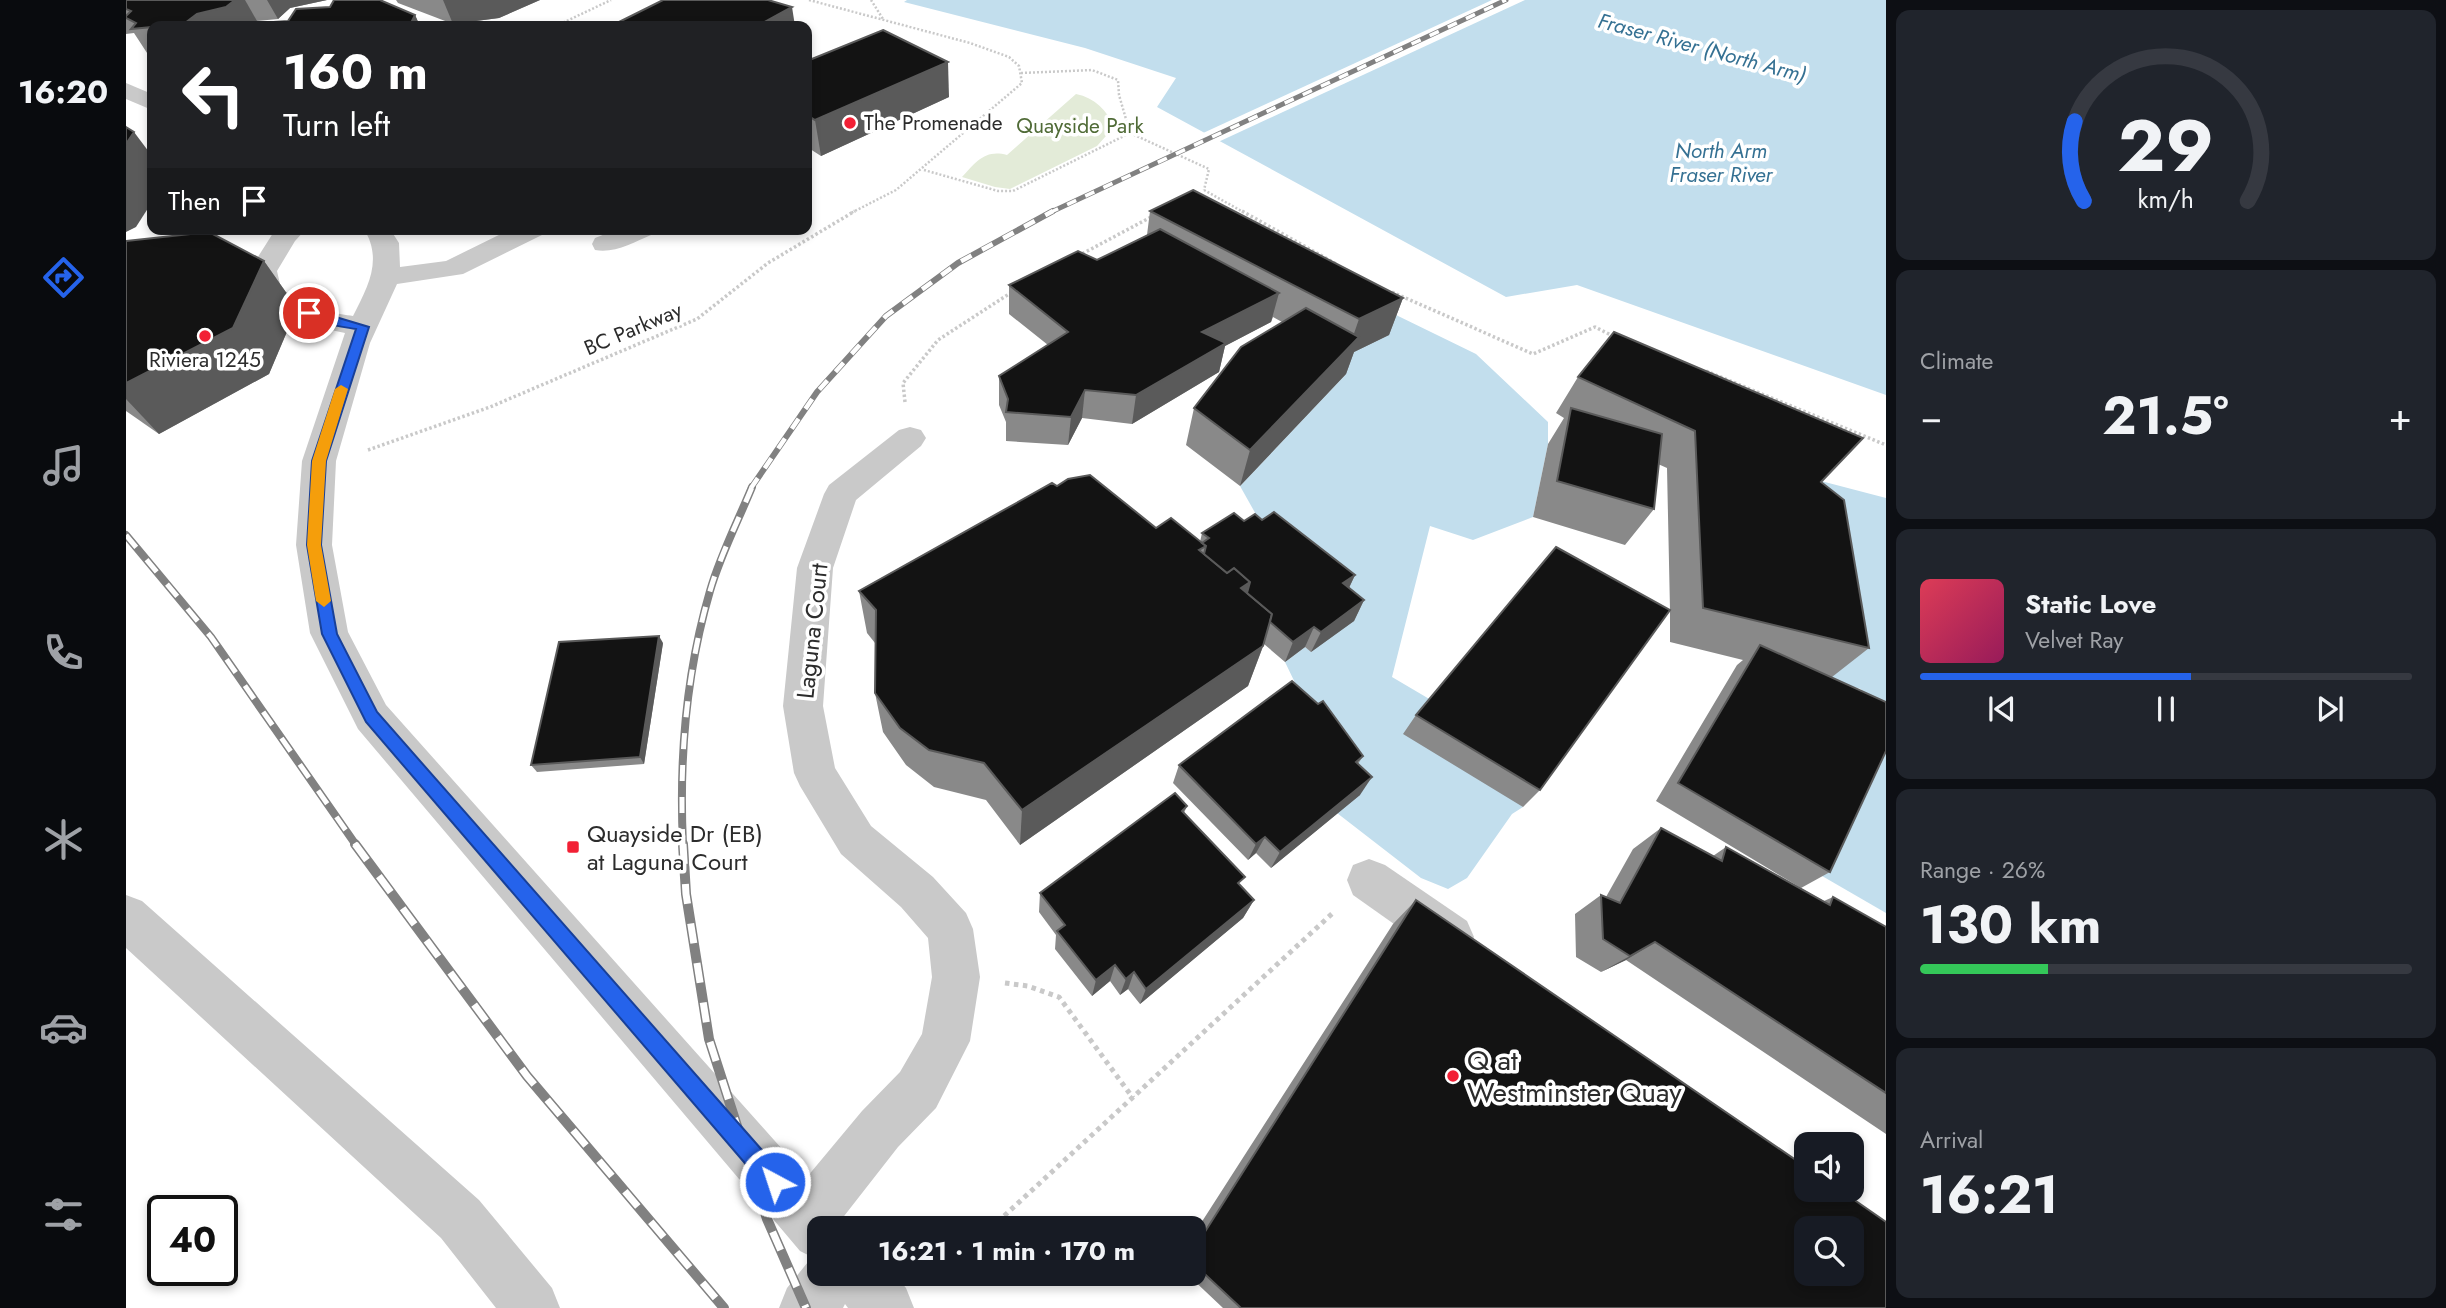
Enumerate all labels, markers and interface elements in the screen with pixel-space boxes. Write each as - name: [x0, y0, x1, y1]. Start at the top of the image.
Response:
- water label: Fraser River (North Arm): [1595, 6, 1809, 90]
- text: 160 m: [283, 37, 428, 107]
- icon: left: [168, 49, 259, 140]
- text: 16:20: [18, 69, 108, 115]
- text: 29: [2118, 93, 2214, 198]
- text: Turn left: [283, 102, 390, 148]
- place label: The Promenade: [864, 108, 1003, 138]
- park label: Quayside Park: [1016, 111, 1144, 141]
- marker: The Promenade: [842, 115, 858, 131]
- water label: North Arm Fraser River: [1669, 136, 1774, 190]
- text: km/h: [2138, 181, 2194, 217]
- text: Then: [168, 182, 221, 220]
- icon: arrive: [235, 182, 273, 220]
- icon: directions: [39, 253, 88, 302]
- pin: [279, 283, 339, 343]
- icon: arrive: [290, 294, 328, 332]
- street label: BC Parkway: [579, 295, 687, 363]
- marker: Riviera 1245: [197, 328, 213, 344]
- text: Climate: [1920, 344, 1993, 378]
- place label: Riviera 1245: [149, 345, 261, 375]
- text: 21.5°: [2102, 378, 2229, 454]
- text: −: [1920, 389, 1942, 444]
- text: +: [2389, 389, 2412, 444]
- icon: music: [39, 441, 88, 490]
- street label: Laguna Court: [787, 561, 837, 701]
- text: Static Love: [2025, 585, 2157, 623]
- text: Velvet Ray: [2025, 623, 2123, 657]
- icon: phone: [39, 628, 88, 677]
- icon: previous: [1983, 690, 2021, 728]
- icon: pause: [2147, 690, 2185, 728]
- icon: next: [2311, 690, 2349, 728]
- icon: climate: [39, 815, 88, 864]
- place label: Quayside Dr (EB) at Laguna Court: [587, 816, 763, 879]
- marker: Quayside Dr (EB) at Laguna Court: [565, 839, 581, 855]
- text: Range · 26%: [1920, 853, 2045, 887]
- text: 130 km: [1920, 887, 2101, 963]
- icon: car: [39, 1003, 88, 1052]
- place label: Q at Westminster Quay: [1467, 1040, 1682, 1113]
- marker: Q at Westminster Quay: [1445, 1068, 1461, 1084]
- text: Arrival: [1920, 1123, 1983, 1157]
- map controls: [1794, 1132, 1864, 1286]
- button: sound: [1794, 1132, 1864, 1202]
- position arrow: [738, 1145, 812, 1219]
- text: 16:21: [1920, 1157, 2059, 1233]
- icon: filters: [39, 1190, 88, 1239]
- speed limit sign: 40: [147, 1195, 238, 1286]
- button: search: [1794, 1216, 1864, 1286]
- text: 16:21 · 1 min · 170 m: [878, 1232, 1135, 1270]

